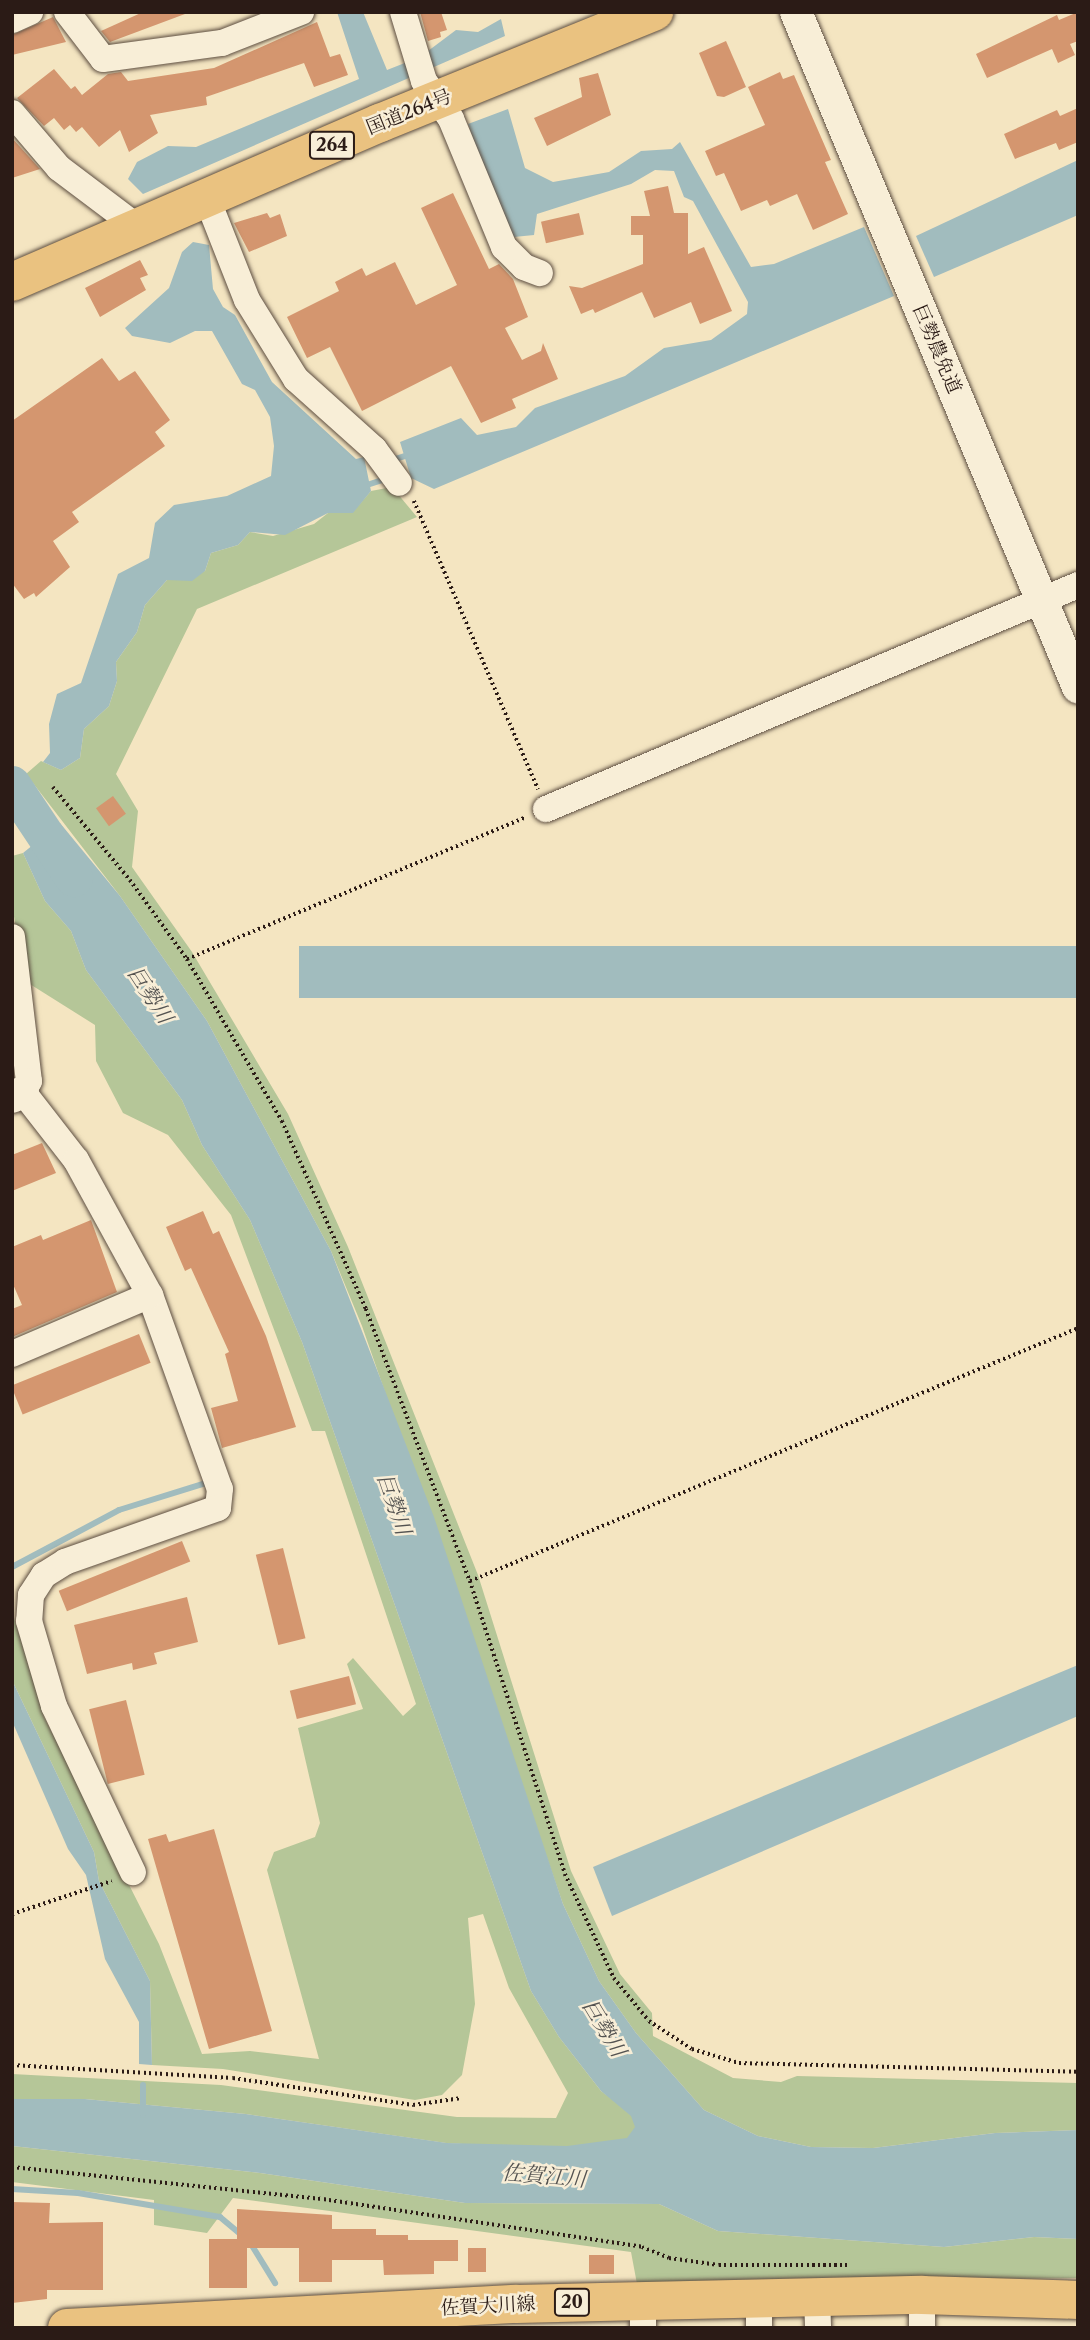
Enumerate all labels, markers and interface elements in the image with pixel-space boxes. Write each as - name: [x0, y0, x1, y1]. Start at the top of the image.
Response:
- street label: 国道264号: [363, 85, 455, 139]
- road number: 264: [308, 130, 356, 160]
- street label: 巨勢農免道: [908, 301, 966, 397]
- water label: 巨勢川: [122, 962, 178, 1028]
- water label: 巨勢川: [372, 1470, 416, 1538]
- water label: 巨勢川: [577, 1995, 631, 2061]
- water label: 佐賀江川: [501, 2160, 587, 2192]
- road number: 20: [553, 2288, 591, 2316]
- street label: 佐賀大川線: [440, 2292, 536, 2320]

